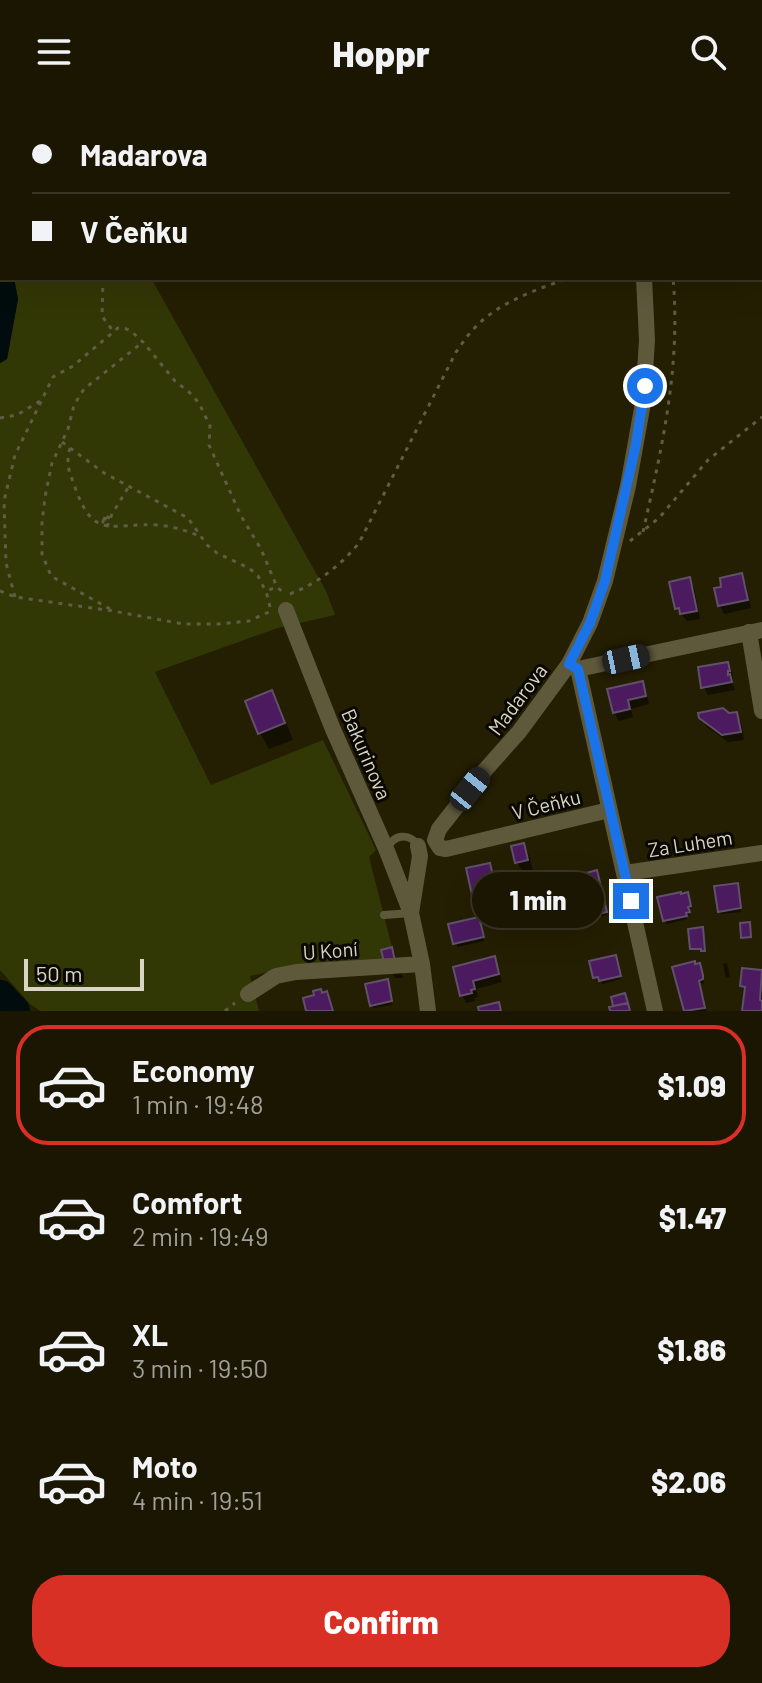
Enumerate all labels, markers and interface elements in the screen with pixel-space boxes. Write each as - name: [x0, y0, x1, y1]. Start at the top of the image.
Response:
- icon: menu: [32, 30, 76, 74]
- icon: search: [686, 30, 730, 74]
- text: Hoppr: [332, 31, 430, 74]
- text: Madarova: [80, 136, 208, 172]
- text: V Čeňku: [80, 213, 188, 249]
- route start: [627, 368, 663, 404]
- car: [600, 642, 652, 676]
- street label: Madarova: [482, 659, 552, 739]
- street label: Bakurinova: [337, 705, 397, 803]
- car: [446, 763, 494, 815]
- street label: V Čeňku: [509, 784, 583, 824]
- street label: Za Luhem: [646, 824, 734, 862]
- callout: 1 min: [471, 873, 603, 929]
- route end: [613, 883, 649, 919]
- text: 1 min: [509, 884, 567, 915]
- street label: U Koní: [302, 936, 358, 964]
- scale bar: [24, 955, 144, 991]
- text: 50 m: [36, 960, 82, 986]
- icon: car: [36, 1049, 108, 1121]
- text: Economy: [132, 1052, 255, 1088]
- text: $1.09: [658, 1067, 726, 1103]
- text: 1 min · 19:48: [132, 1088, 264, 1119]
- icon: car: [36, 1181, 108, 1253]
- text: Comfort: [132, 1184, 242, 1220]
- text: $1.47: [659, 1199, 726, 1235]
- text: 2 min · 19:49: [132, 1220, 268, 1251]
- icon: car: [36, 1313, 108, 1385]
- text: XL: [132, 1316, 168, 1352]
- text: $1.86: [657, 1331, 726, 1367]
- text: 3 min · 19:50: [132, 1352, 268, 1383]
- icon: car: [36, 1445, 108, 1517]
- text: Moto: [132, 1448, 198, 1484]
- text: $2.06: [651, 1463, 726, 1499]
- text: 4 min · 19:51: [132, 1484, 263, 1515]
- button: Confirm: [32, 1575, 730, 1667]

